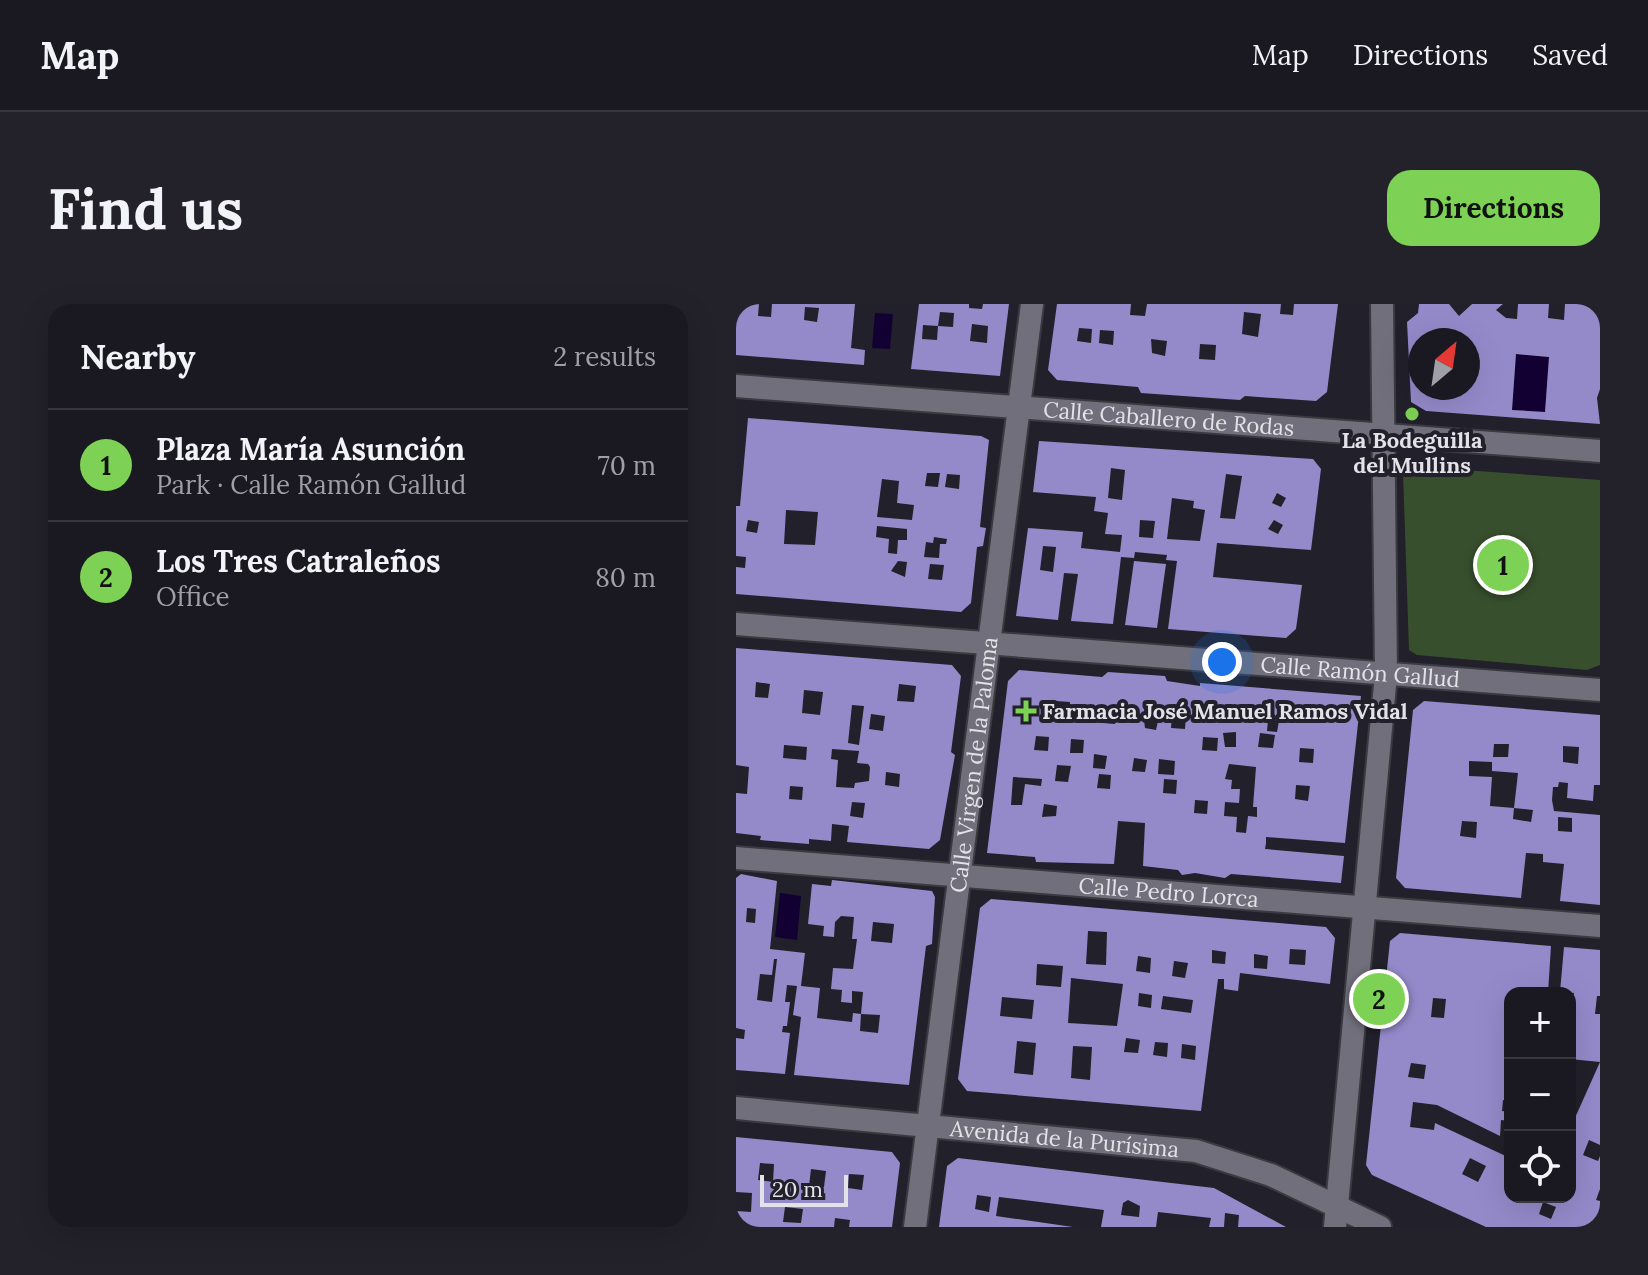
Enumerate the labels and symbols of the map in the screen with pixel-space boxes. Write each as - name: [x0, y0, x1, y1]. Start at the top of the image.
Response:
- north arrow: [1408, 328, 1480, 400]
- street label: Calle Caballero de Rodas: [1042, 395, 1295, 442]
- marker: La Bodeguilla del Mullins: [1403, 405, 1421, 423]
- place label: La Bodeguilla del Mullins: [1342, 426, 1483, 479]
- pin: 1: [1477, 535, 1529, 595]
- street label: Calle Virgen de la Paloma: [944, 635, 1004, 894]
- your location: [1202, 642, 1242, 682]
- street label: Calle Ramón Gallud: [1260, 650, 1461, 693]
- place label: Farmacia José Manuel Ramos Vidal: [1042, 697, 1408, 725]
- marker: Farmacia José Manuel Ramos Vidal: [1017, 702, 1035, 720]
- street label: Calle Pedro Lorca: [1078, 871, 1260, 913]
- pin: 2: [1353, 969, 1405, 1029]
- street label: Avenida de la Purísima: [948, 1114, 1180, 1163]
- scale bar: [760, 1171, 848, 1207]

